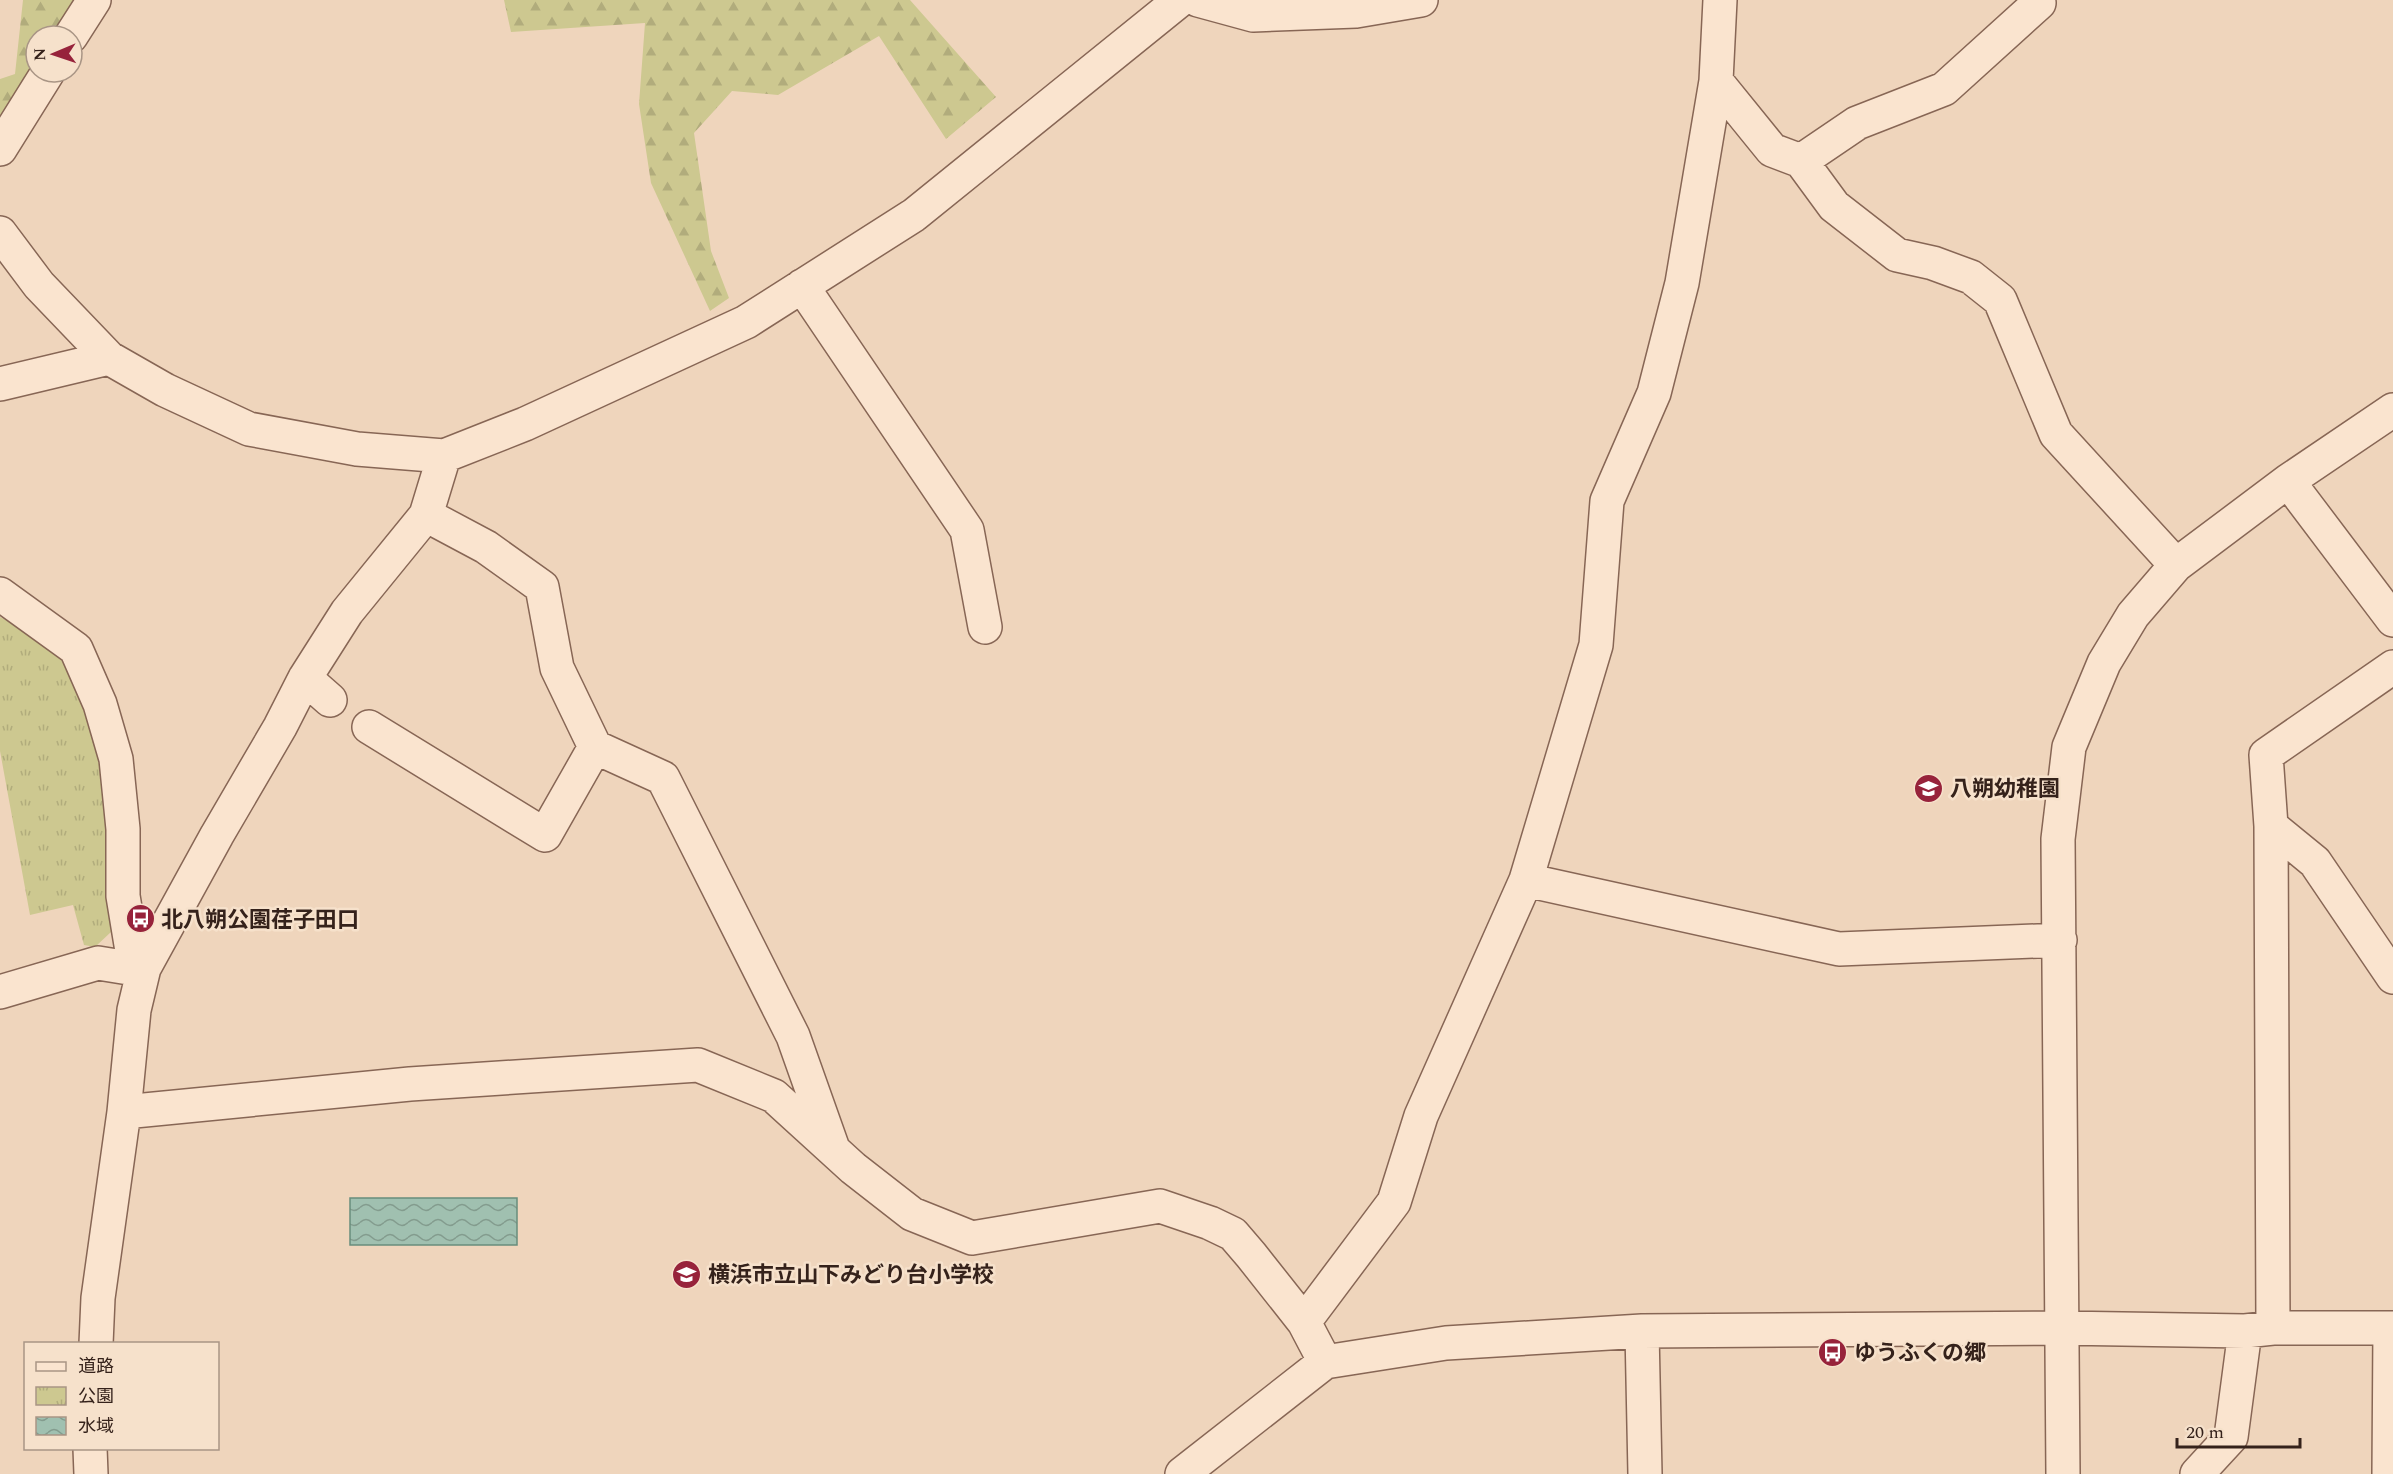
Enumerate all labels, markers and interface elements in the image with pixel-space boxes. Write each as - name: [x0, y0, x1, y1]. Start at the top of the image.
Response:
- north arrow: [24, 24, 84, 84]
- text: N: [28, 48, 52, 61]
- school or university icon: 八朔幼稚園: [1913, 772, 1945, 804]
- place label: 八朔幼稚園: [1950, 773, 2060, 806]
- bus stop icon: 北八朔公園荏子田口: [124, 903, 156, 935]
- place label: 北八朔公園荏子田口: [161, 904, 359, 937]
- school or university icon: 横浜市立山下みどり台小学校: [671, 1258, 703, 1290]
- place label: 横浜市立山下みどり台小学校: [708, 1259, 994, 1292]
- bus stop icon: ゆうふくの郷: [1817, 1336, 1849, 1368]
- place label: ゆうふくの郷: [1854, 1337, 1986, 1370]
- legend: [24, 1342, 219, 1450]
- text: 道路: [78, 1353, 114, 1380]
- text: 公園: [78, 1383, 114, 1410]
- scale bar: [2177, 1411, 2300, 1449]
- text: 水域: [78, 1413, 114, 1440]
- text: 20 m: [2186, 1419, 2224, 1446]

